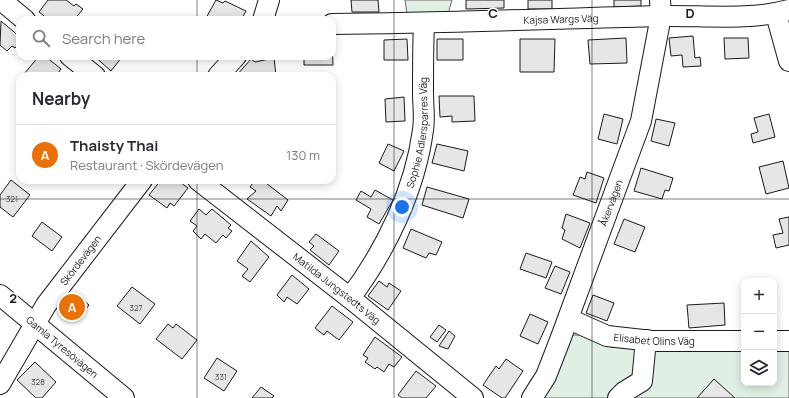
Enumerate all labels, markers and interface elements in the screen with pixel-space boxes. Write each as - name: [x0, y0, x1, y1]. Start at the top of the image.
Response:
- text: C: [488, 4, 498, 22]
- text: D: [685, 4, 695, 22]
- street label: Kajsa Wargs Väg: [523, 11, 599, 27]
- search box: [16, 16, 336, 60]
- icon: search: [30, 27, 52, 49]
- text: Search here: [62, 28, 145, 49]
- street label: Sophie Adlersparres Väg: [403, 77, 431, 190]
- text: Nearby: [32, 87, 90, 110]
- text: Thaisty Thai: [70, 135, 158, 156]
- text: A: [41, 146, 49, 164]
- text: 130 m: [286, 146, 320, 164]
- text: Restaurant · Skördevägen: [70, 156, 223, 174]
- street label: Åkervägen: [596, 178, 626, 228]
- house number: 321: [6, 193, 18, 204]
- your location: [392, 197, 412, 217]
- street label: Skördevägen: [57, 232, 104, 288]
- street label: Matilda Jungstedts Väg: [290, 249, 384, 327]
- map controls: [741, 278, 777, 386]
- button: +: [741, 278, 777, 314]
- text: 2: [9, 289, 17, 307]
- pin: A: [59, 292, 85, 322]
- house number: 327: [130, 302, 143, 313]
- street label: Gamla Tyresövägen: [23, 313, 101, 381]
- button: −: [741, 314, 777, 350]
- street label: Elisabet Olins Väg: [613, 330, 695, 348]
- button: layers: [741, 350, 777, 386]
- house number: 331: [215, 371, 227, 382]
- house number: 328: [31, 376, 45, 387]

